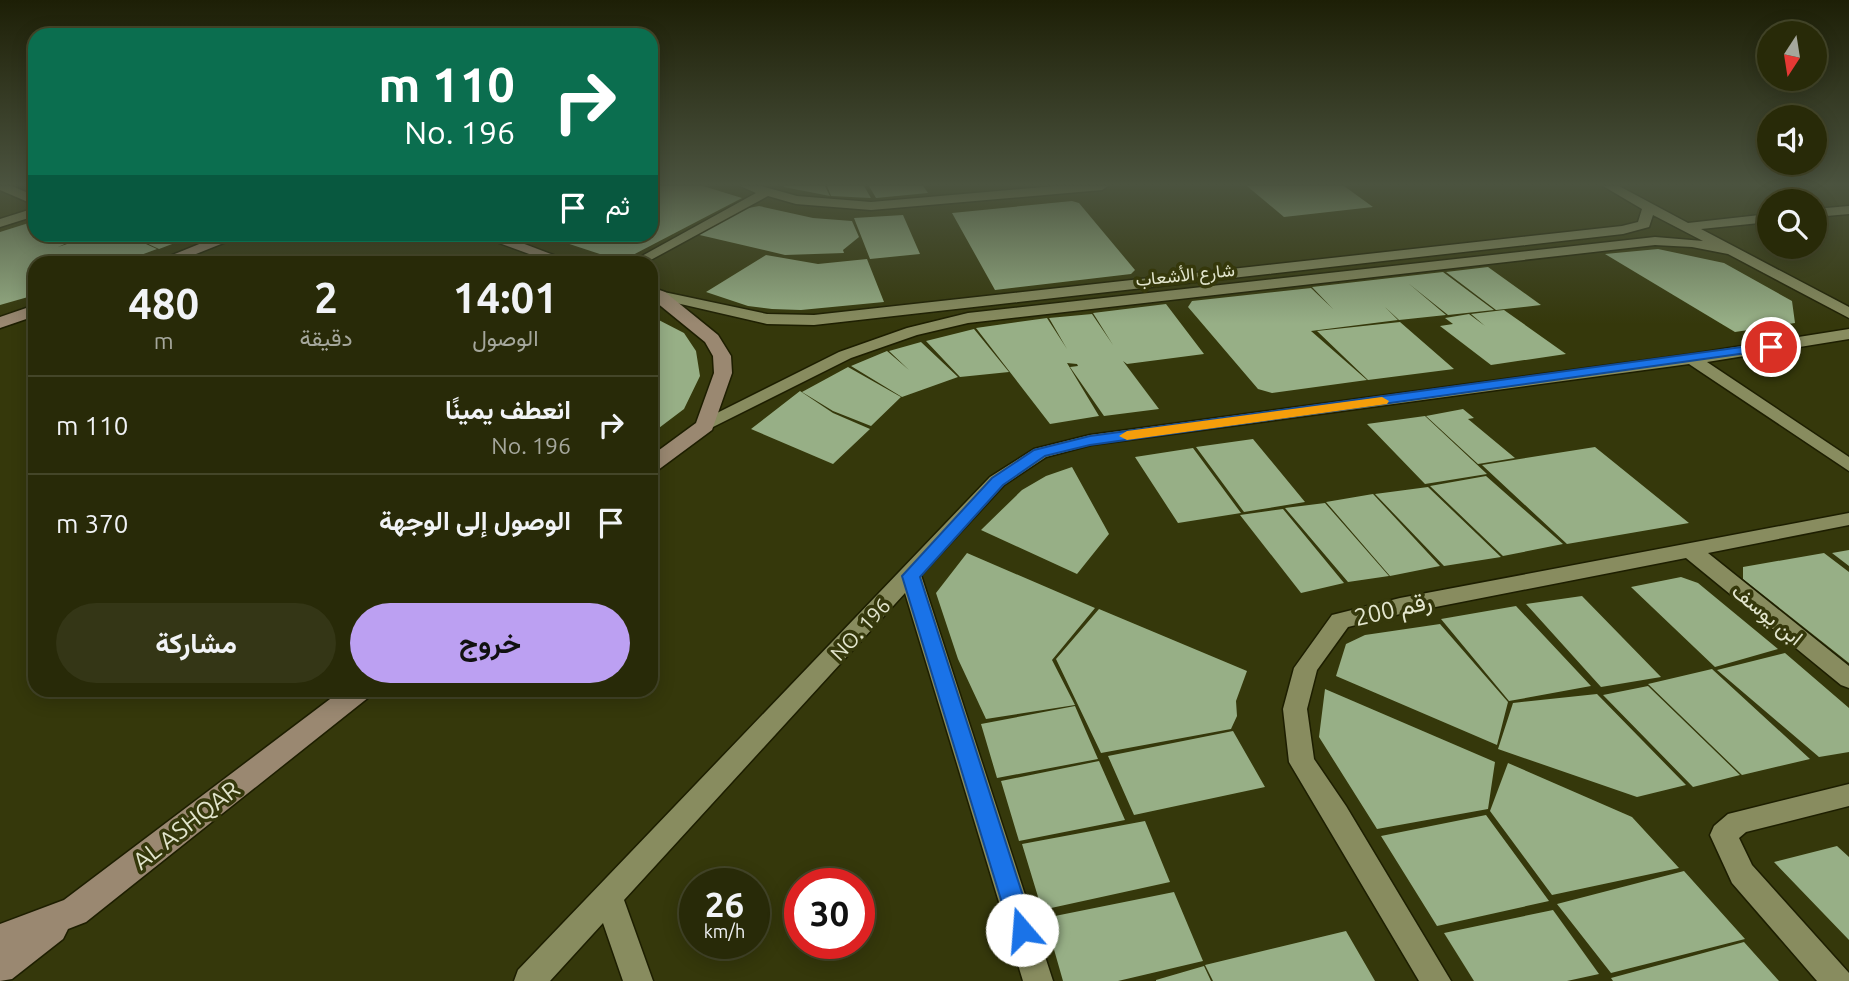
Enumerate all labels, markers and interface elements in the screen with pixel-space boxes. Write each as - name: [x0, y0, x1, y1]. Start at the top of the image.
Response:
- north arrow: [1757, 21, 1827, 91]
- map controls: [1757, 21, 1827, 259]
- text: 110 m: [378, 56, 515, 111]
- icon: right: [539, 56, 630, 147]
- button: sound: [1757, 105, 1827, 175]
- text: No. 196: [404, 114, 515, 150]
- icon: arrive: [554, 189, 592, 227]
- button: search: [1757, 189, 1827, 259]
- text: ثم: [606, 191, 630, 220]
- street label: شارع الأشعاب: [1134, 259, 1236, 292]
- text: 2: [314, 274, 338, 321]
- text: 14:01: [453, 274, 558, 321]
- text: 480: [128, 280, 199, 327]
- pin: [1741, 317, 1801, 377]
- text: دقيقة: [299, 325, 353, 350]
- text: الوصول: [472, 325, 539, 350]
- text: m: [154, 328, 174, 353]
- icon: arrive: [1752, 328, 1790, 366]
- text: انعطف يمينًا: [445, 395, 571, 424]
- icon: right: [592, 406, 630, 444]
- text: 110 m: [56, 411, 128, 440]
- text: No. 196: [491, 433, 571, 458]
- icon: arrive: [592, 504, 630, 542]
- text: الوصول إلى الوجهة: [379, 506, 571, 535]
- text: 370 m: [56, 509, 128, 538]
- street label: ابن يوسف: [1727, 578, 1808, 651]
- street label: رقم 200: [1352, 587, 1435, 634]
- street label: NO. 196: [825, 593, 895, 665]
- button: مشاركة: [56, 603, 336, 683]
- button: خروج: [350, 603, 630, 683]
- street label: AL ASHQAR: [127, 775, 245, 875]
- speed limit sign: 30: [784, 868, 875, 959]
- text: 26: [705, 884, 744, 924]
- position arrow: [985, 893, 1059, 967]
- text: km/h: [704, 921, 745, 941]

